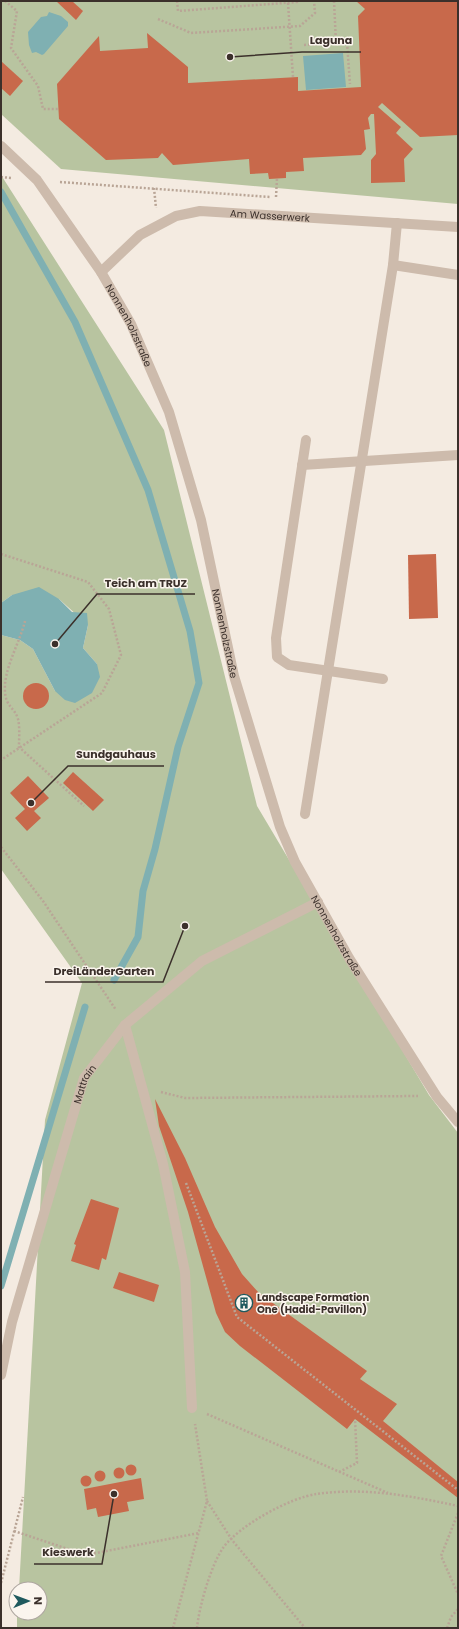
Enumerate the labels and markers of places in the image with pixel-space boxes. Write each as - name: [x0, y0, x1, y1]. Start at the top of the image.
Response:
- callout: Laguna: [302, 29, 361, 52]
- callout: Teich am TRUZ: [97, 571, 195, 594]
- callout: Sundgauhaus: [68, 743, 164, 766]
- callout: DreiLänderGarten: [45, 959, 163, 982]
- place label: Landscape Formation One (Hadid-Pavillon): [257, 1290, 369, 1317]
- building icon: Landscape Formation One (Hadid-Pavillon): [234, 1293, 254, 1313]
- callout: Kieswerk: [34, 1541, 102, 1564]

